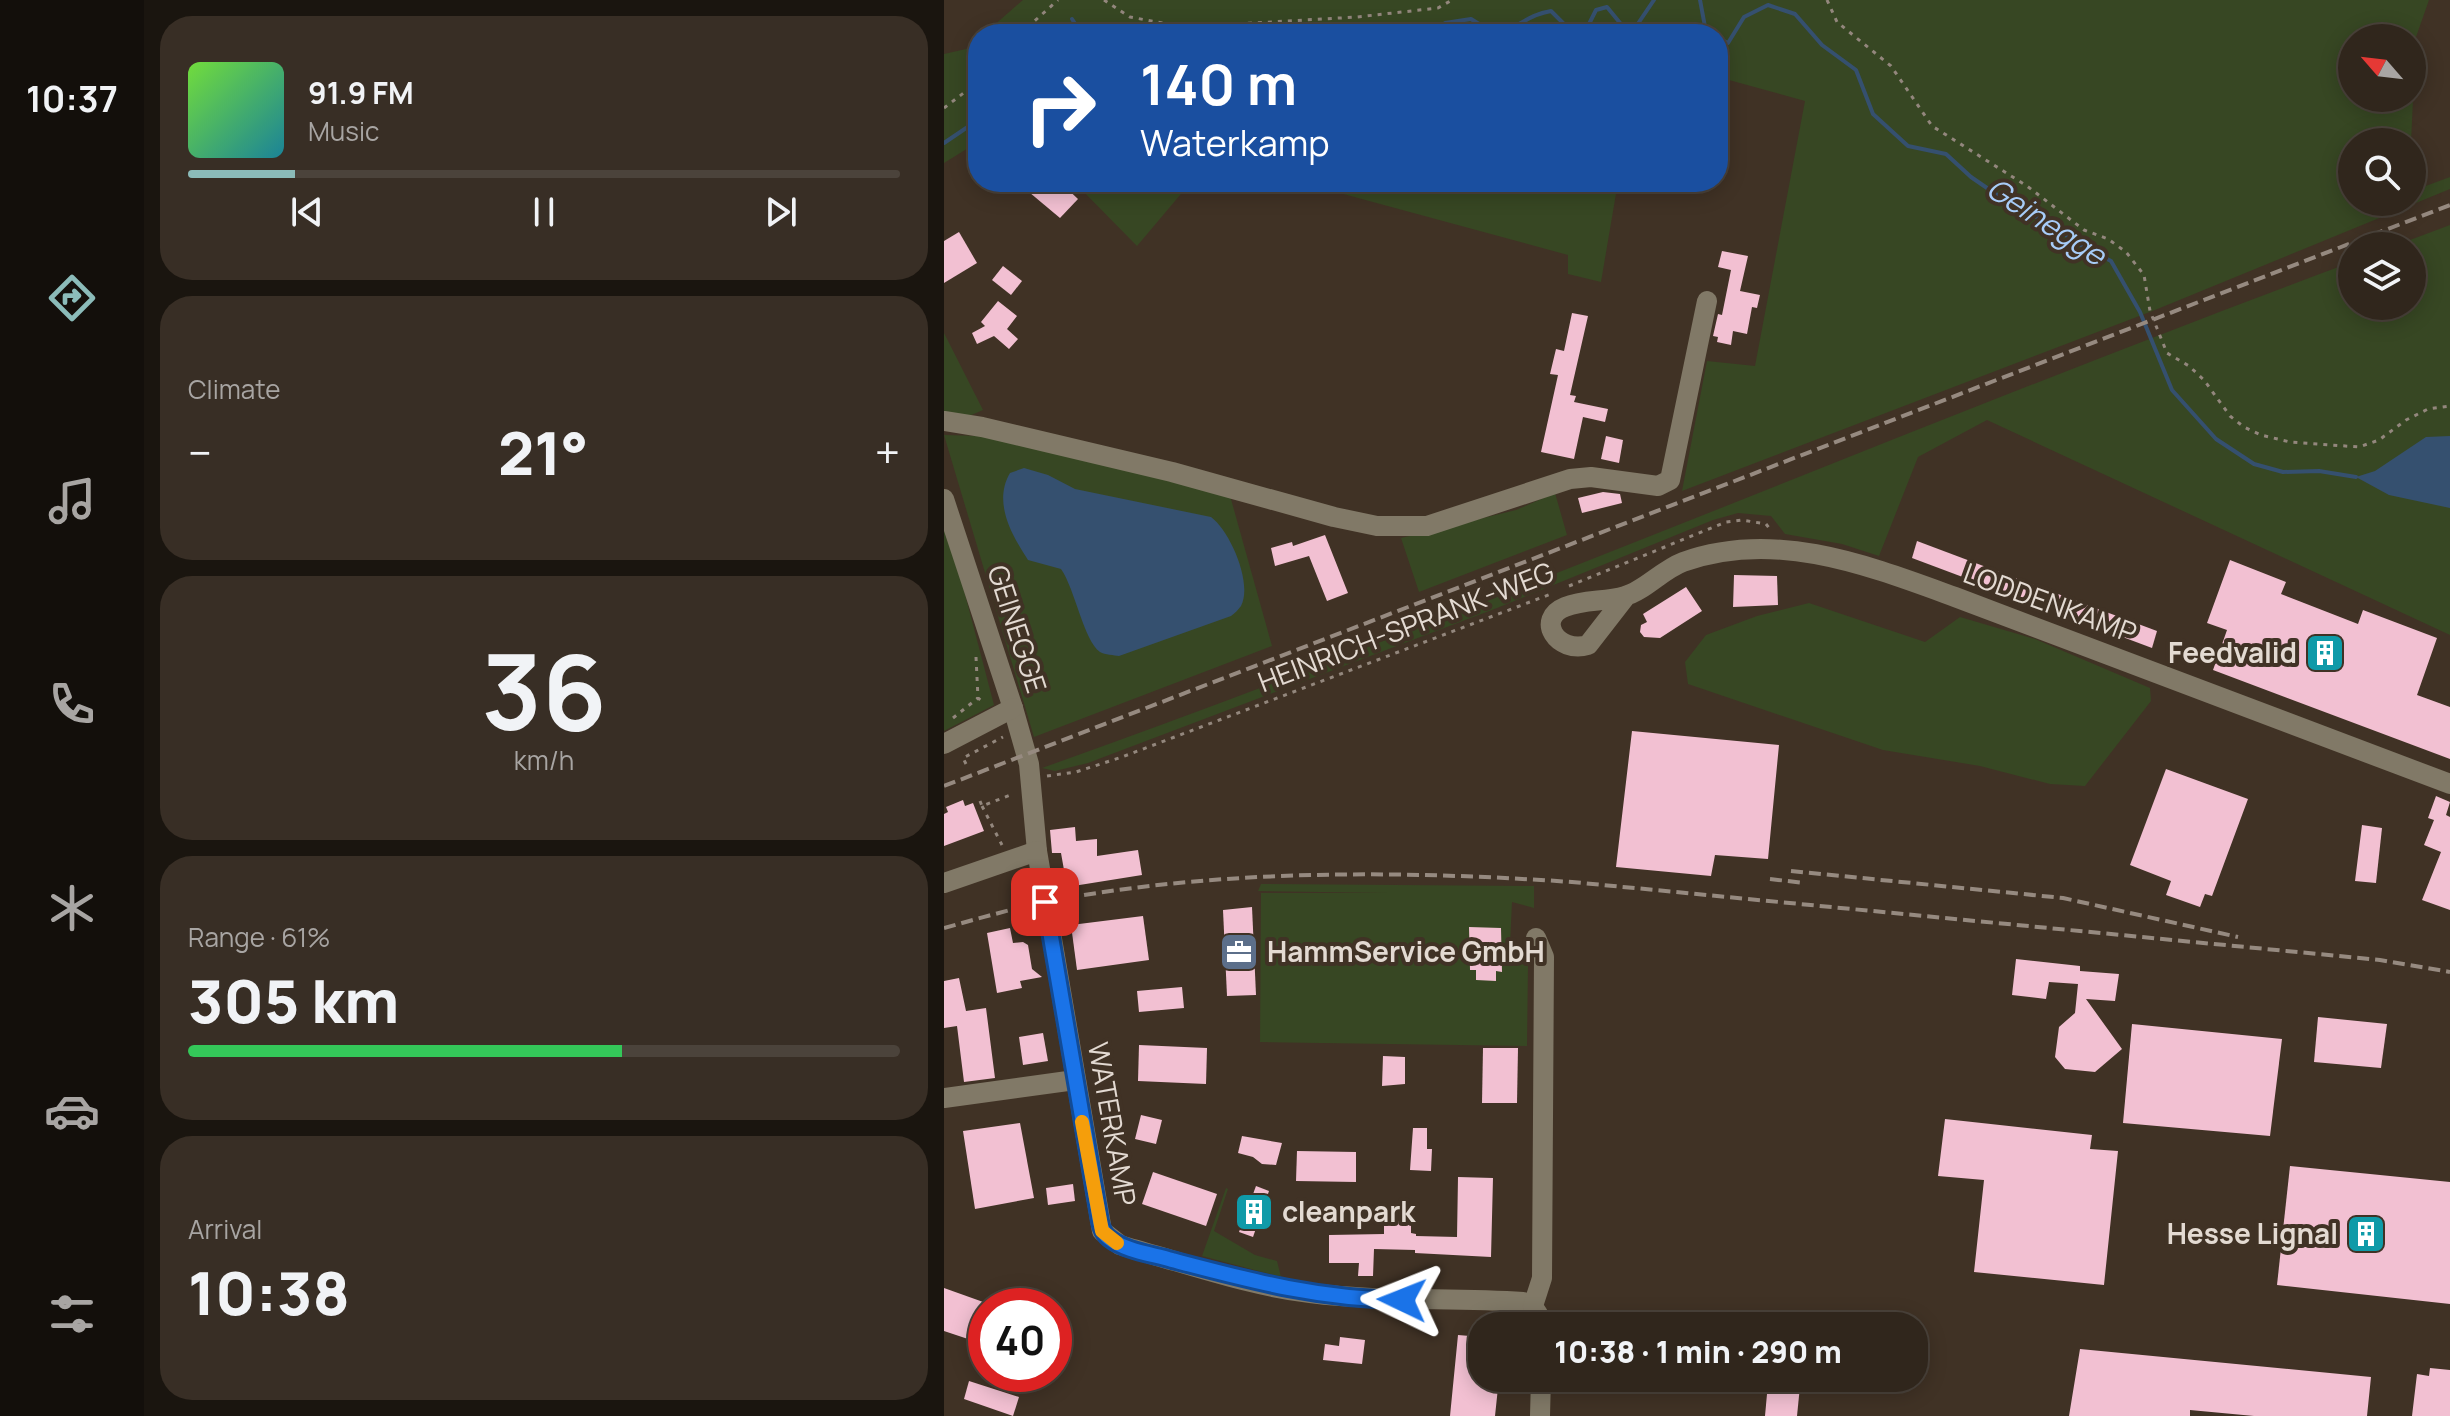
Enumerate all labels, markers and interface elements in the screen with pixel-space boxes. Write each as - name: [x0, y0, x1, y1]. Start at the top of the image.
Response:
- north arrow: [2338, 24, 2426, 112]
- map controls: [2338, 24, 2426, 320]
- text: 140 m: [1140, 45, 1297, 122]
- icon: right: [1008, 56, 1112, 160]
- text: 91.9 FM: [308, 72, 414, 113]
- text: 10:37: [26, 74, 118, 123]
- text: Music: [308, 113, 379, 149]
- text: Waterkamp: [1140, 118, 1329, 167]
- button: search: [2338, 128, 2426, 216]
- water label: Geinegge: [1979, 167, 2115, 275]
- icon: previous: [285, 190, 329, 234]
- icon: pause: [522, 190, 566, 234]
- icon: next: [759, 190, 803, 234]
- button: layers: [2338, 232, 2426, 320]
- icon: directions: [44, 270, 100, 326]
- text: Climate: [188, 371, 280, 407]
- text: 21°: [498, 411, 588, 493]
- text: −: [188, 422, 212, 482]
- text: +: [875, 422, 900, 482]
- icon: music: [44, 473, 100, 529]
- street label: HEINRICH-SPRANK-WEG: [1252, 552, 1559, 700]
- street label: LODDENKAMP: [1959, 553, 2142, 651]
- street label: GEINEGGE: [979, 560, 1056, 697]
- text: 36: [481, 619, 607, 761]
- building icon: Feedvalid: [2304, 632, 2346, 674]
- place label: Feedvalid: [2168, 633, 2297, 671]
- icon: phone: [44, 676, 100, 732]
- text: km/h: [514, 742, 574, 778]
- pin: [1011, 868, 1079, 936]
- icon: climate: [44, 880, 100, 936]
- icon: arrive: [1023, 880, 1067, 924]
- text: Range · 61%: [188, 919, 330, 955]
- office icon: HammService GmbH: [1218, 931, 1260, 973]
- place label: HammService GmbH: [1267, 932, 1545, 970]
- text: 305 km: [188, 959, 399, 1041]
- street label: WATERKAMP: [1080, 1039, 1146, 1209]
- icon: car: [44, 1083, 100, 1139]
- building icon: cleanpark: [1233, 1191, 1275, 1233]
- place label: cleanpark: [1282, 1192, 1416, 1230]
- text: Arrival: [188, 1211, 262, 1247]
- building icon: Hesse Lignal: [2345, 1213, 2387, 1255]
- place label: Hesse Lignal: [2167, 1214, 2338, 1252]
- text: 10:38: [188, 1251, 350, 1333]
- position arrow: [1360, 1258, 1444, 1342]
- icon: filters: [44, 1286, 100, 1342]
- speed limit sign: 40: [968, 1288, 1072, 1392]
- text: 10:38 · 1 min · 290 m: [1554, 1331, 1842, 1372]

